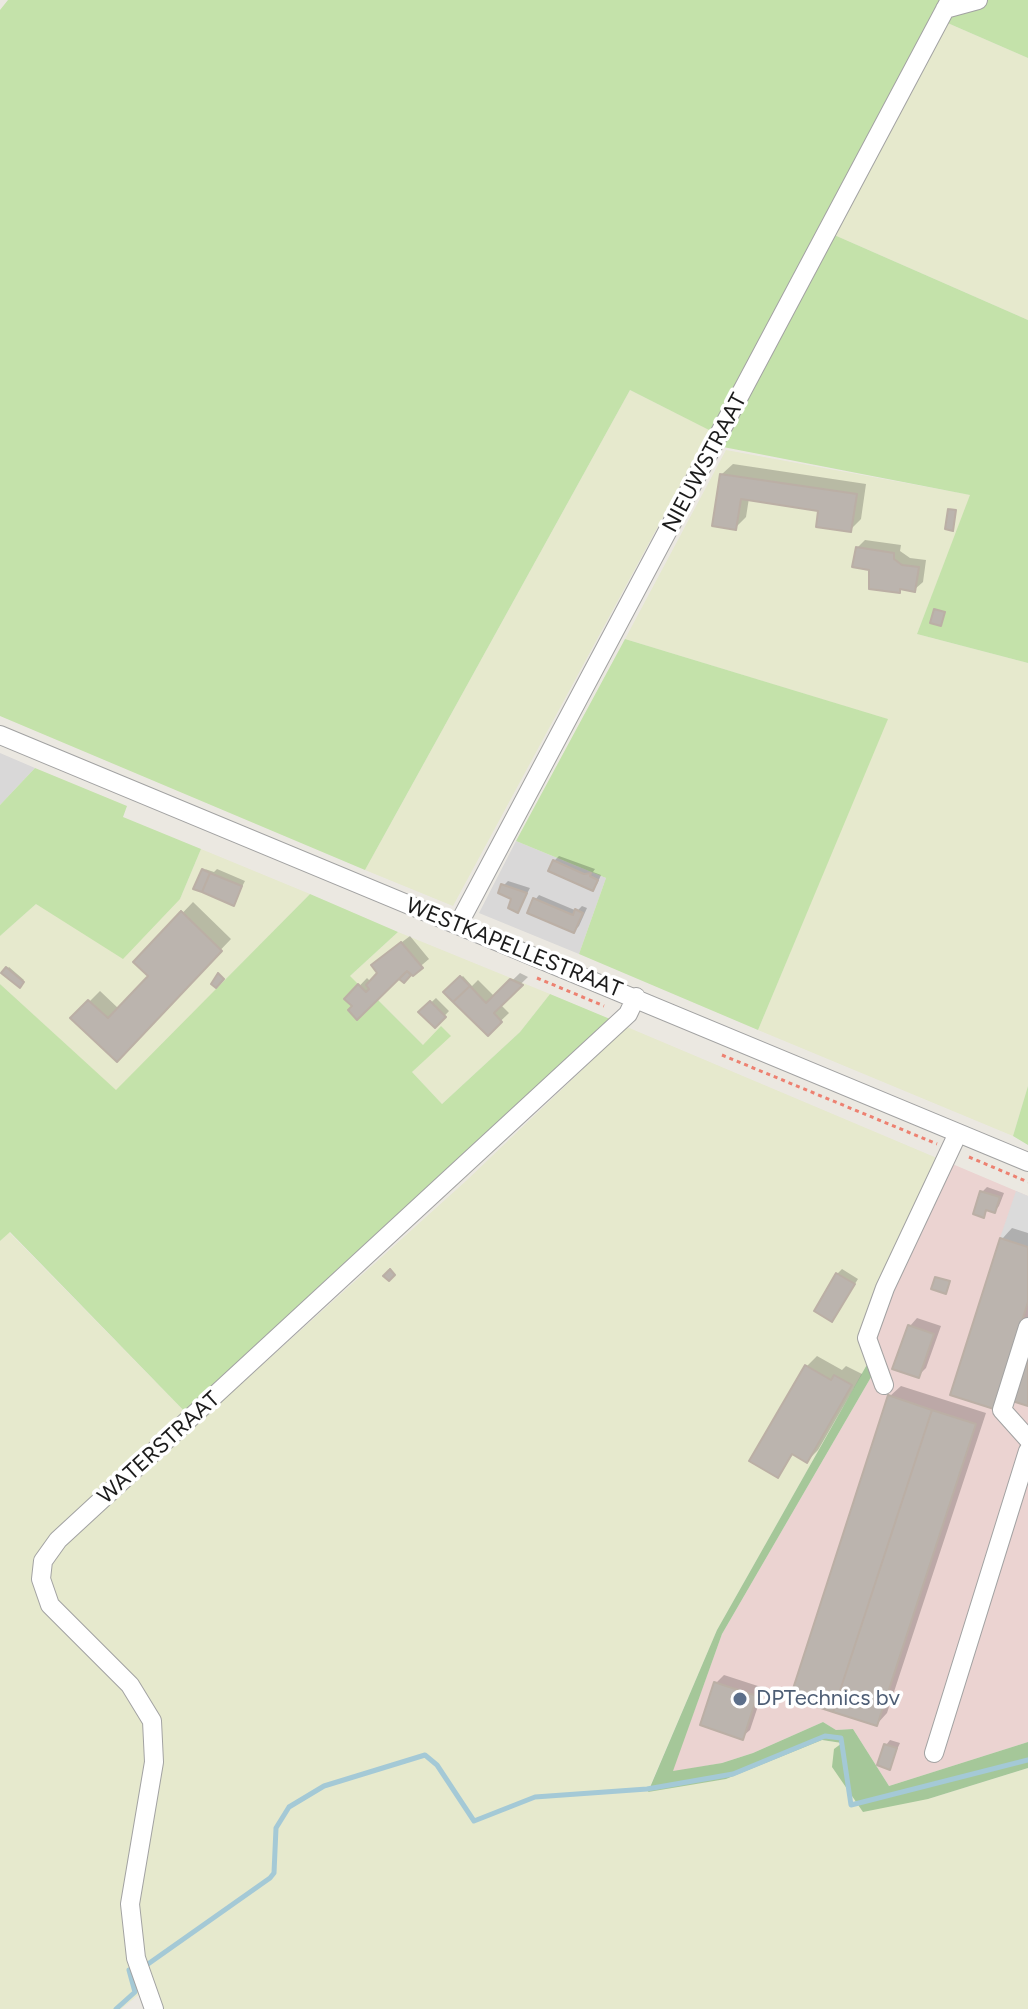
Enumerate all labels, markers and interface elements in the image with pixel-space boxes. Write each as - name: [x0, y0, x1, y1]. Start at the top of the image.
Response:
- street label: NIEUWSTRAAT: [657, 389, 753, 537]
- street label: WESTKAPELLESTRAAT: [402, 893, 626, 1003]
- street label: WATERSTRAAT: [93, 1386, 225, 1510]
- place label: DPTechnics bv: [756, 1686, 900, 1712]
- marker: DPTechnics bv: [731, 1690, 749, 1708]

